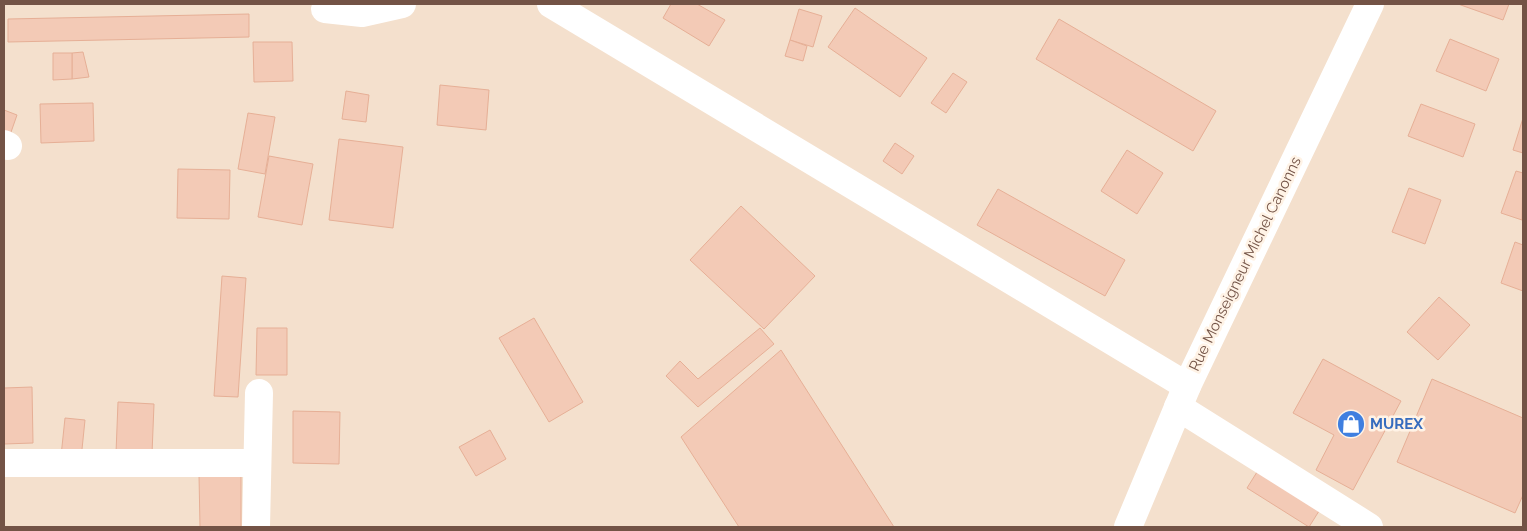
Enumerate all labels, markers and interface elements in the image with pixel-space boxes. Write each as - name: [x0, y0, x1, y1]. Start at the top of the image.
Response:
- street label: Rue Monseigneur Michel Canonns: [1185, 154, 1305, 374]
- shop icon: MUREX: [1336, 409, 1366, 439]
- place label: MUREX: [1370, 415, 1423, 433]

